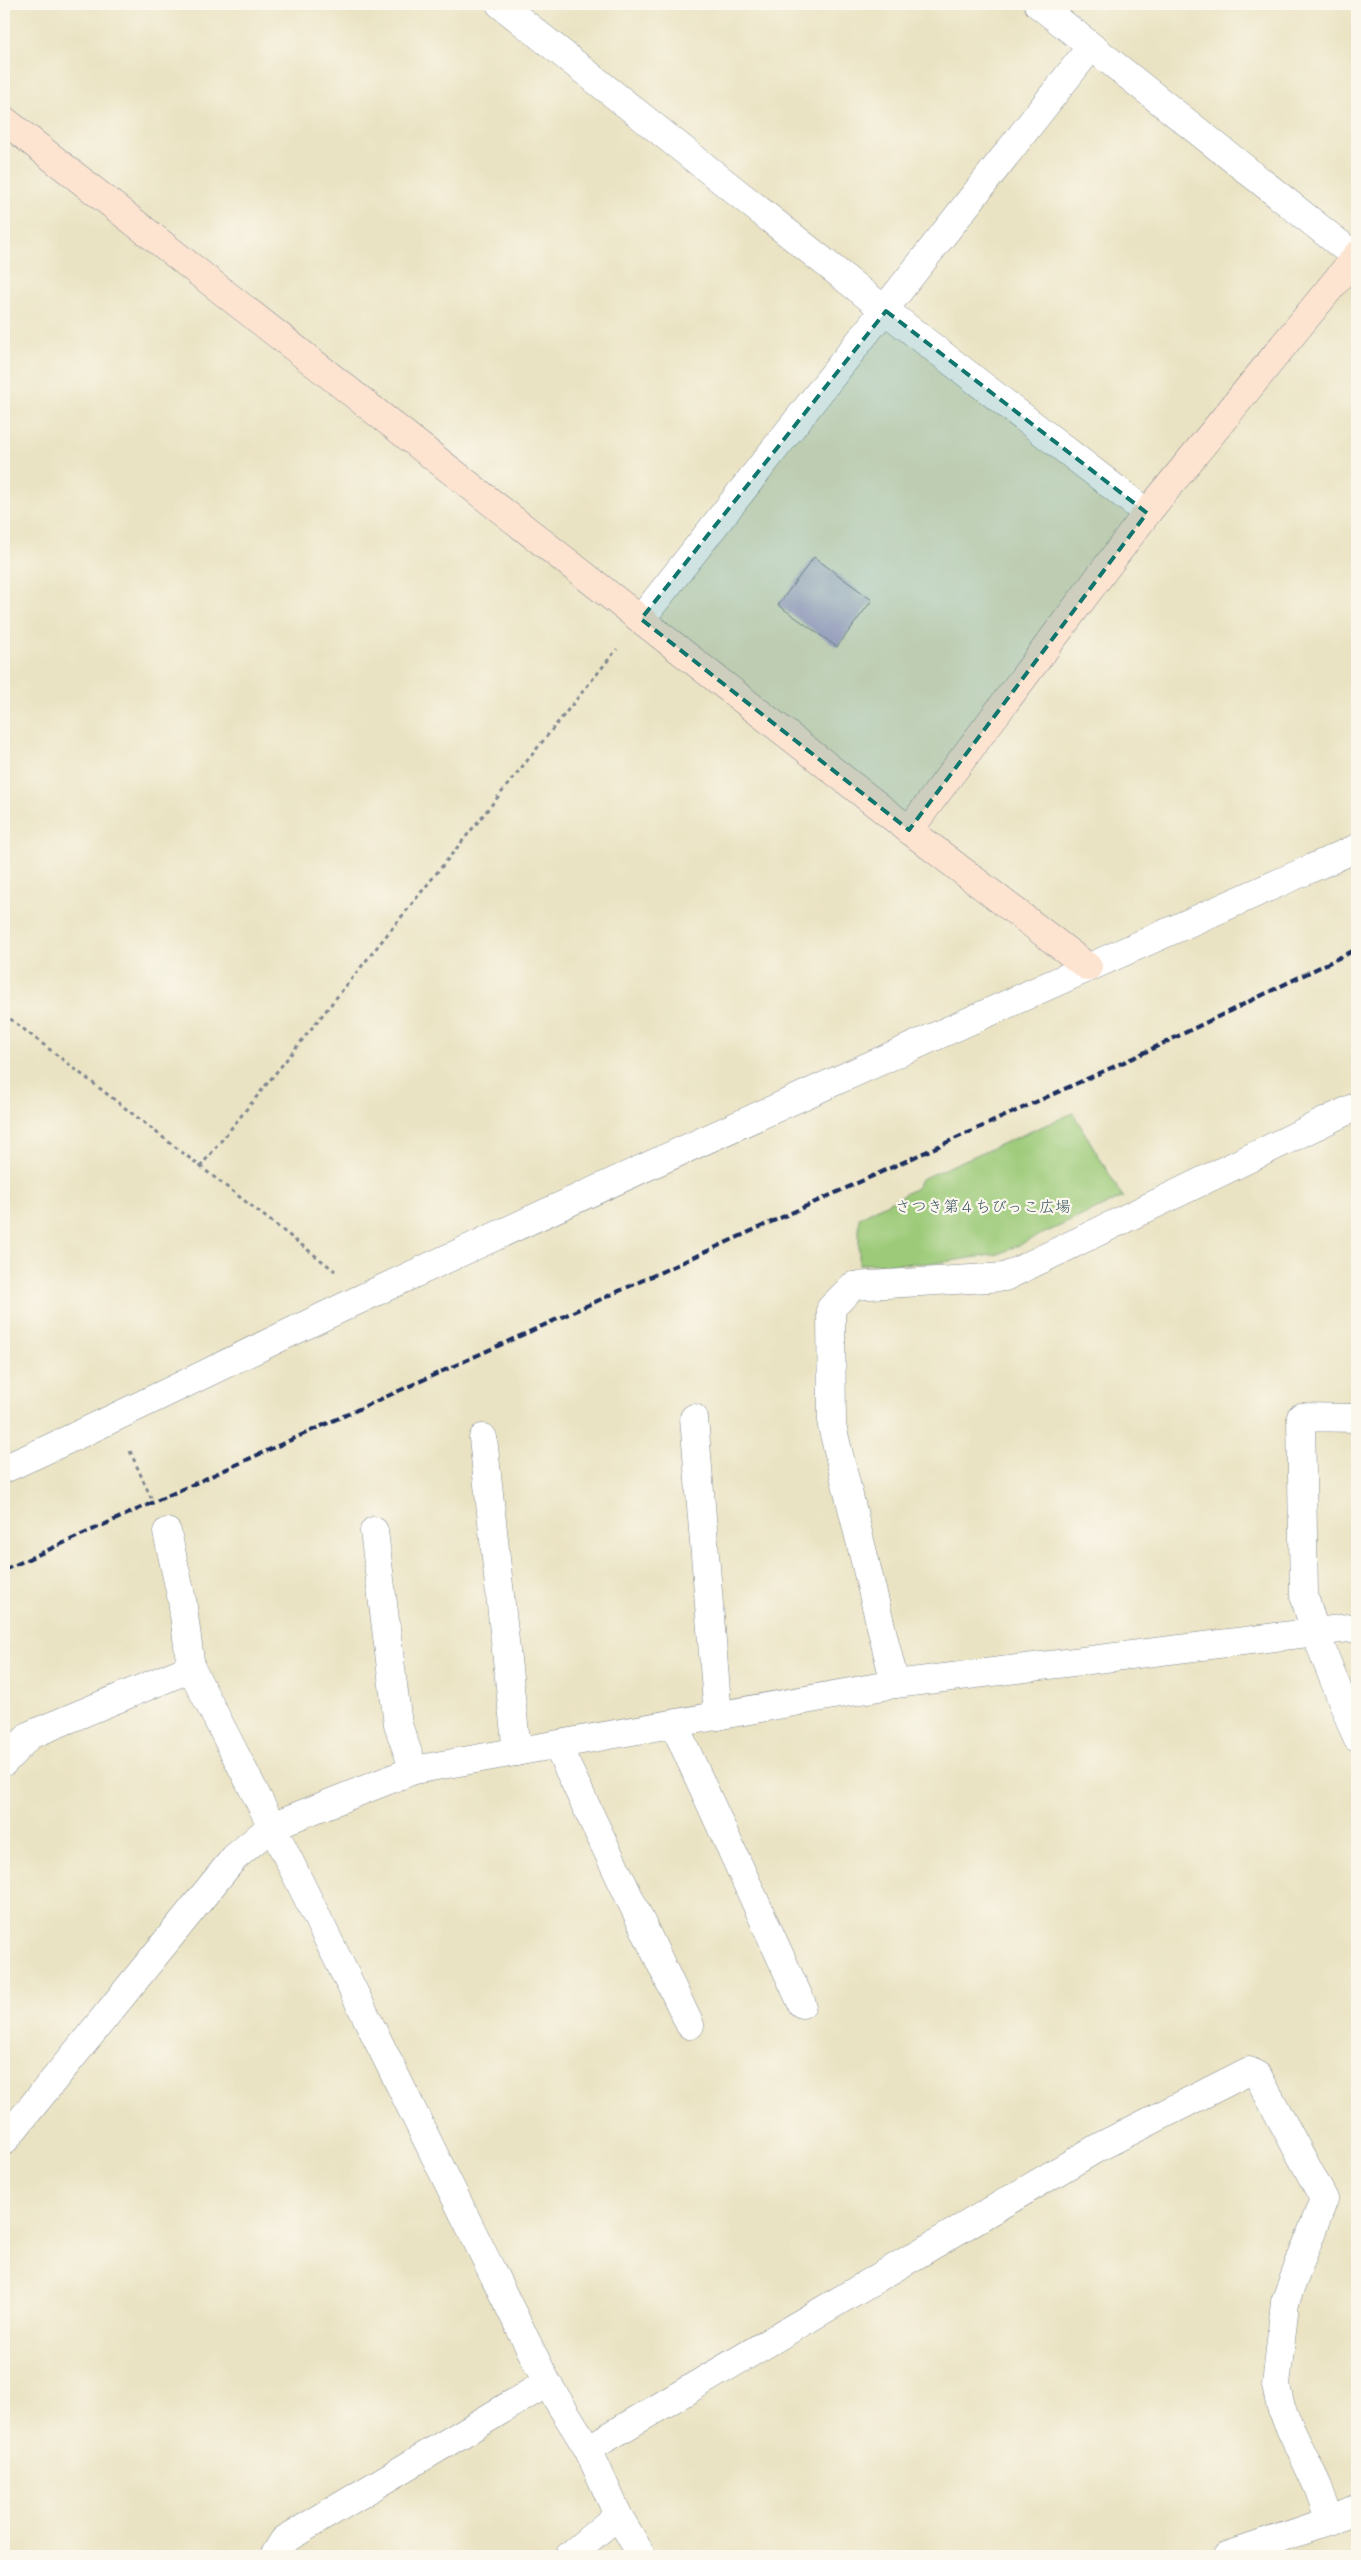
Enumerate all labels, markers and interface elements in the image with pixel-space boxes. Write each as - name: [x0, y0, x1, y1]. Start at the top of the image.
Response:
- park label: さつき第４ちびっこ広場: [895, 1195, 1071, 1217]

